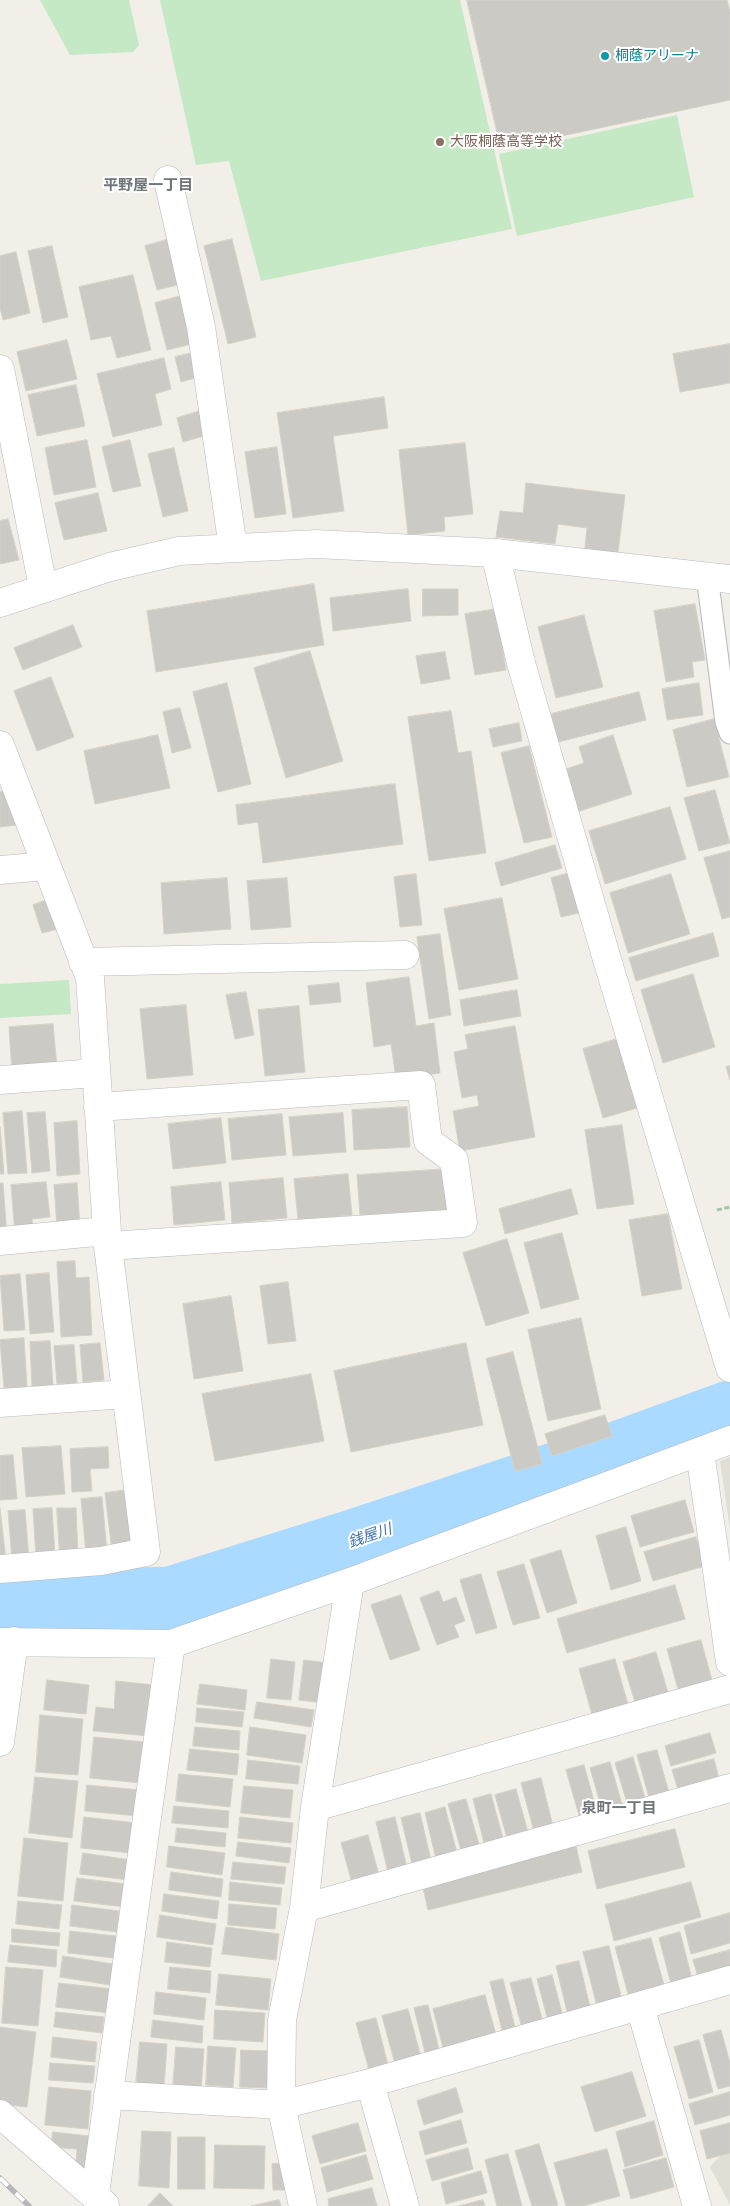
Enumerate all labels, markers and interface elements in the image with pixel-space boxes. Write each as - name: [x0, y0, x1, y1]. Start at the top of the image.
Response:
- place label: 桐蔭アリーナ: [615, 48, 699, 64]
- marker: 桐蔭アリーナ: [599, 50, 611, 62]
- place label: 大阪桐蔭高等学校: [450, 134, 562, 150]
- marker: 大阪桐蔭高等学校: [434, 136, 446, 148]
- district label: 平野屋一丁目: [103, 177, 193, 195]
- water label: 銭屋川: [346, 1520, 394, 1552]
- district label: 泉町一丁目: [582, 1800, 656, 1818]

